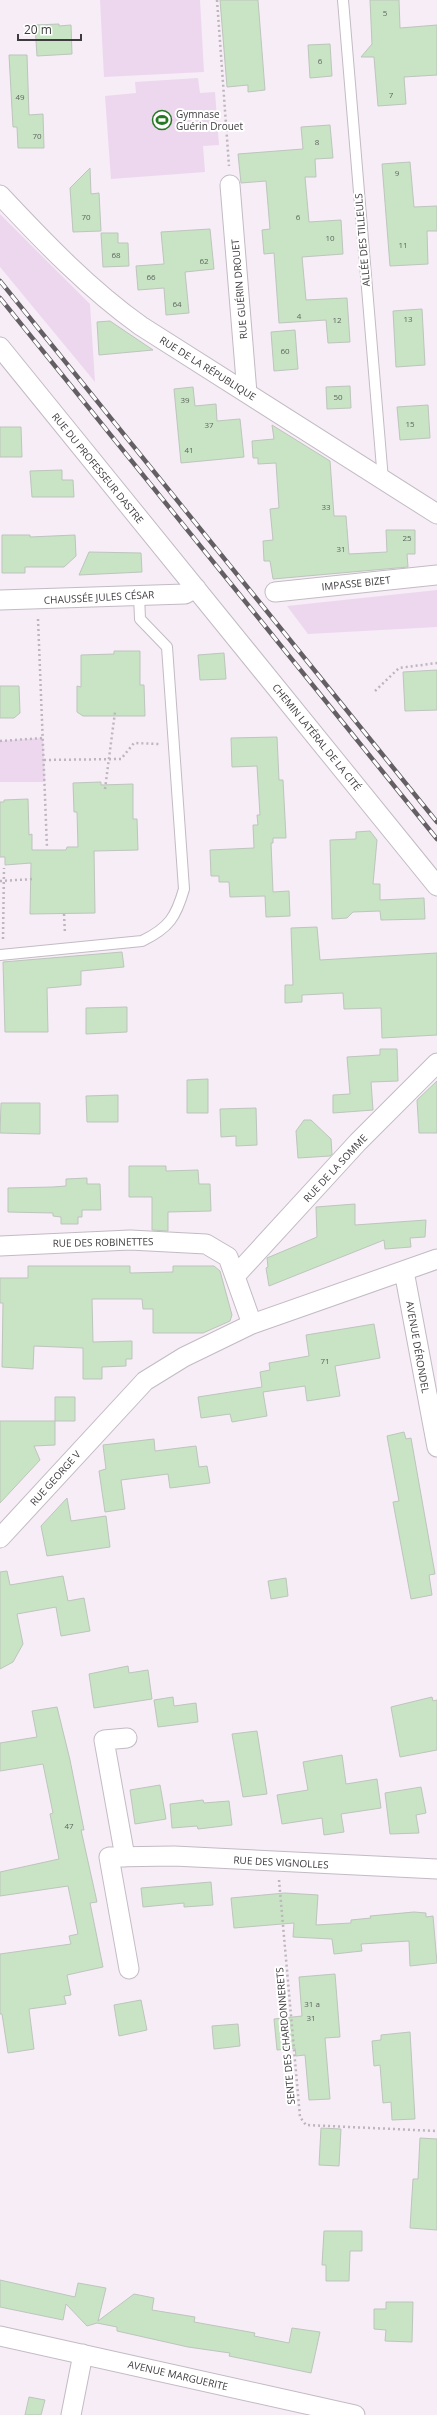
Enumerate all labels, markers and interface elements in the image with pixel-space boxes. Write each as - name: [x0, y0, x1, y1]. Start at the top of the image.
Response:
- house number: 5: [383, 7, 388, 18]
- scale bar: [18, 16, 81, 42]
- text: 20 m: [24, 21, 52, 38]
- house number: 6: [318, 55, 323, 66]
- house number: 7: [389, 89, 394, 100]
- house number: 49: [15, 91, 25, 102]
- place label: Gymnase Guérin Drouet: [176, 107, 243, 133]
- sports icon: Gymnase Guérin Drouet: [151, 109, 173, 131]
- house number: 70: [32, 130, 42, 141]
- house number: 8: [315, 136, 320, 147]
- house number: 9: [395, 167, 400, 178]
- street label: ALLÉE DES TILLEULS: [351, 193, 373, 287]
- house number: 70: [81, 211, 91, 222]
- house number: 6: [296, 211, 301, 222]
- house number: 10: [325, 232, 335, 243]
- street label: RUE GUÉRIN DROUET: [228, 238, 250, 340]
- house number: 11: [398, 239, 408, 250]
- house number: 68: [111, 249, 121, 260]
- house number: 62: [199, 255, 209, 266]
- house number: 66: [146, 271, 156, 282]
- house number: 64: [172, 298, 182, 309]
- house number: 4: [297, 310, 302, 321]
- house number: 13: [403, 313, 413, 324]
- house number: 12: [332, 314, 342, 325]
- street label: RUE DE LA RÉPUBLIQUE: [157, 333, 259, 403]
- house number: 60: [280, 345, 290, 356]
- house number: 50: [333, 391, 343, 402]
- house number: 39: [180, 394, 190, 405]
- street label: RUE DU PROFESSEUR DASTRE: [49, 410, 147, 526]
- house number: 15: [405, 418, 415, 429]
- house number: 37: [204, 419, 214, 430]
- house number: 41: [184, 444, 194, 455]
- house number: 33: [321, 501, 331, 512]
- house number: 25: [402, 532, 412, 543]
- house number: 31: [336, 543, 346, 554]
- street label: IMPASSE BIZET: [321, 572, 392, 594]
- street label: CHAUSSÉE JULES CÉSAR: [43, 587, 155, 607]
- street label: CHEMIN LATÉRAL DE LA CITÉ: [269, 681, 365, 793]
- street label: RUE DE LA SOMME: [300, 1131, 370, 1205]
- street label: RUE DES ROBINETTES: [52, 1234, 154, 1250]
- street label: AVENUE DÉRONDEL: [403, 1300, 433, 1394]
- house number: 71: [320, 1355, 330, 1366]
- street label: RUE GEORGE V: [26, 1447, 84, 1509]
- house number: 47: [64, 1820, 74, 1831]
- street label: RUE DES VIGNOLLES: [233, 1853, 329, 1871]
- street label: SENTE DES CHARDONNERETS: [272, 1967, 298, 2105]
- house number: 31 a: [304, 1998, 320, 2009]
- house number: 31: [306, 2012, 316, 2023]
- street label: AVENUE MARGUERITE: [127, 2357, 229, 2393]

